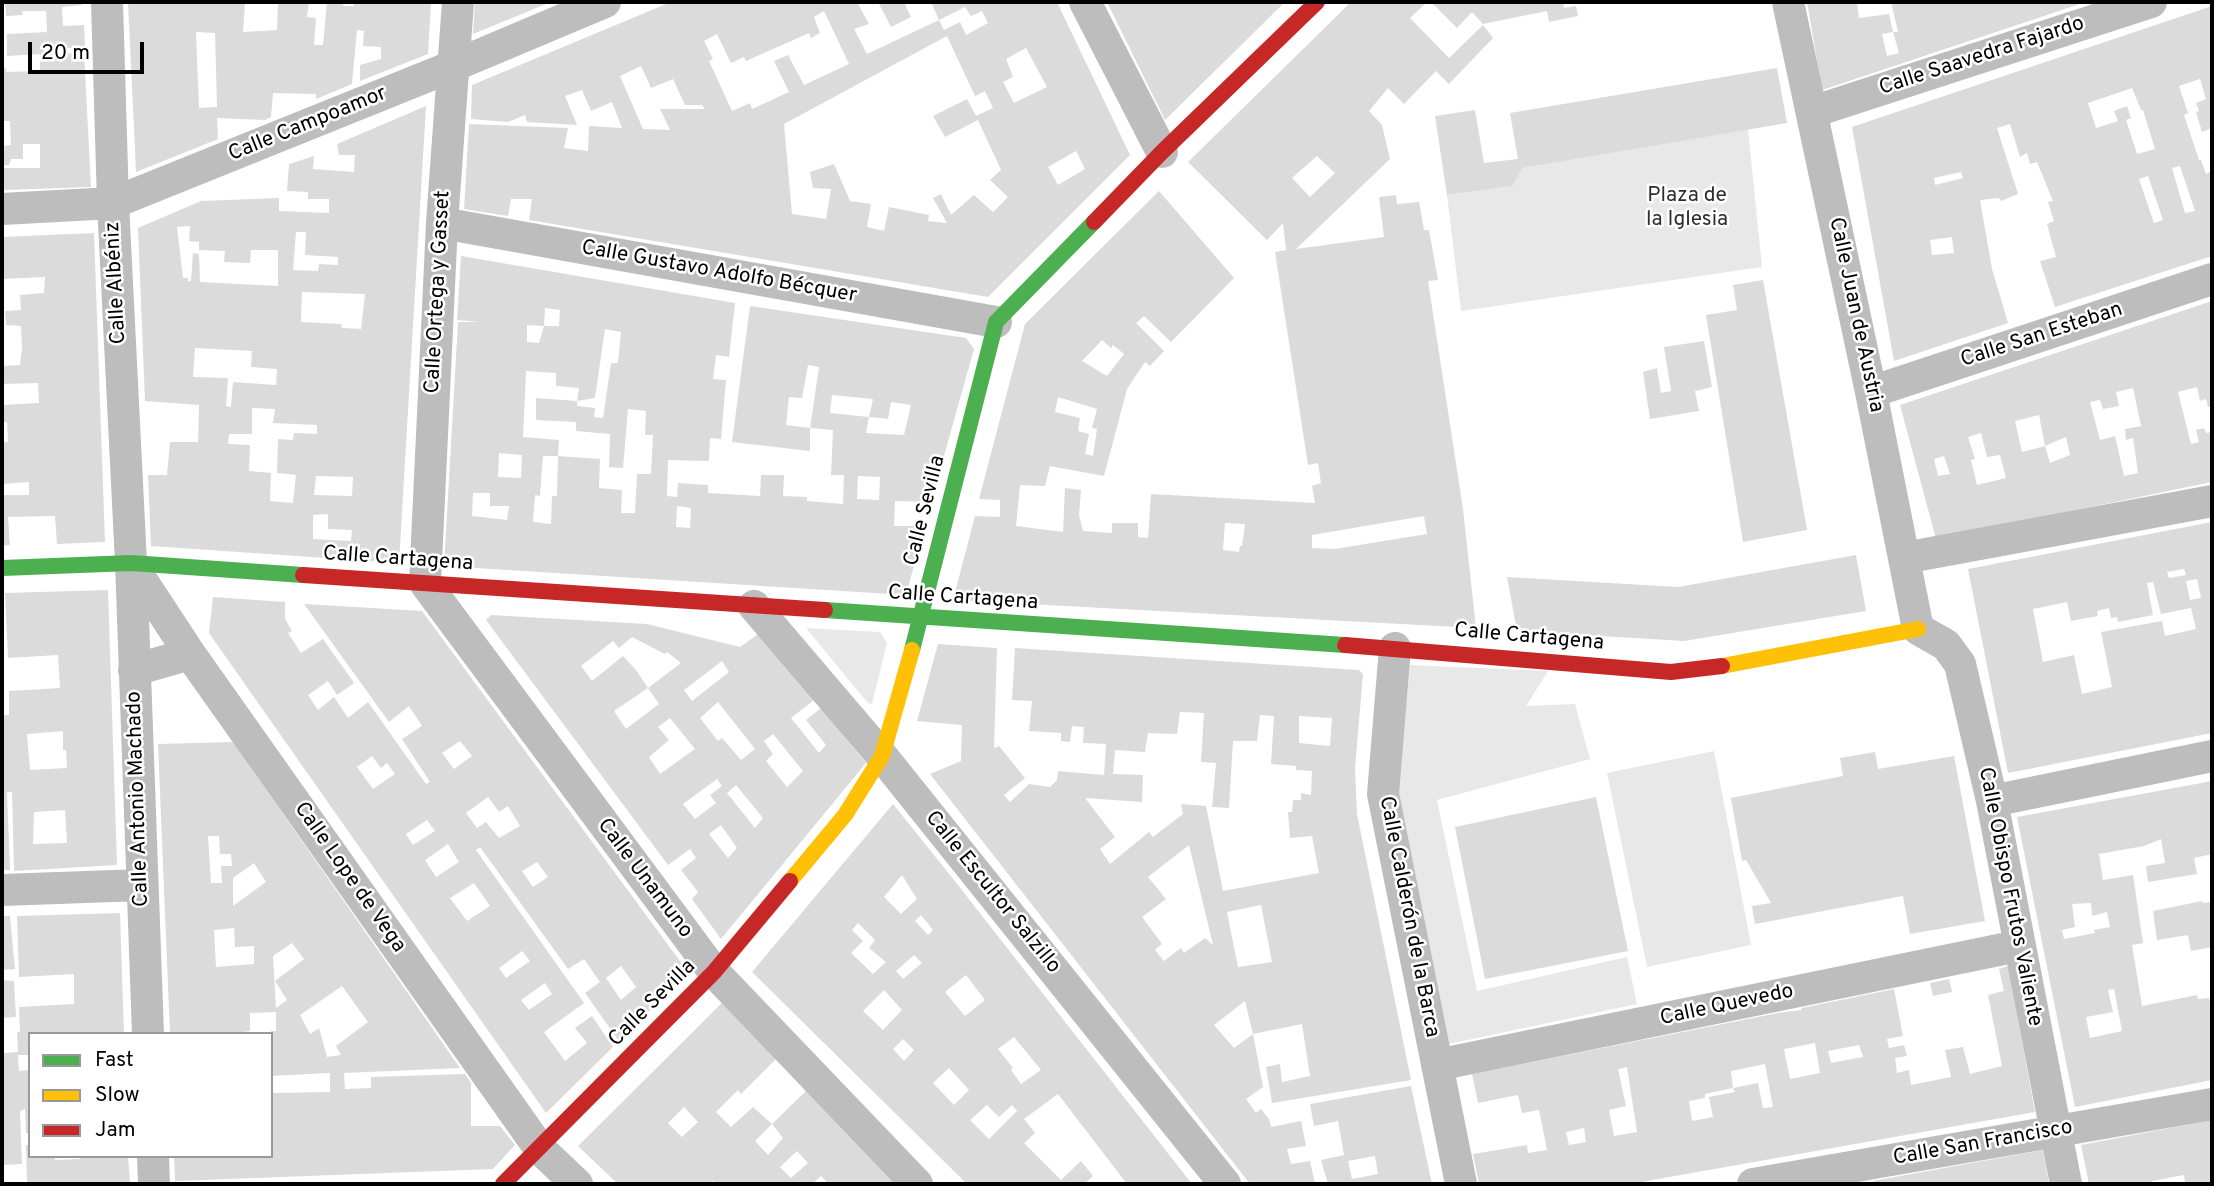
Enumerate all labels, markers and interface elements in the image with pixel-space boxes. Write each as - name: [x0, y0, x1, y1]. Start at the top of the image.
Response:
- street label: Calle Saavedra Fajardo: [1876, 12, 2088, 102]
- scale bar: [32, 28, 147, 72]
- text: 20 m: [41, 40, 90, 67]
- street label: Calle Campoamor: [225, 82, 391, 168]
- park label: Plaza de la Iglesia: [1646, 184, 1728, 234]
- street label: Calle Ortega y Gasset: [421, 190, 457, 394]
- street label: Calle Juan de Austria: [1822, 215, 1888, 415]
- street label: Calle Albéniz: [101, 221, 133, 345]
- street label: Calle Gustavo Adolfo Bécquer: [579, 236, 859, 310]
- street label: Calle San Esteban: [1958, 298, 2126, 374]
- street label: Calle Sevilla: [900, 453, 952, 569]
- street label: Calle Cartagena: [322, 542, 474, 578]
- street label: Calle Cartagena: [887, 581, 1039, 617]
- street label: Calle Cartagena: [1453, 619, 1605, 657]
- street label: Calle Antonio Machado: [123, 691, 155, 907]
- street label: Calle Obispo Frutos Valiente: [1972, 765, 2046, 1029]
- street label: Calle Calderón de la Barca: [1372, 794, 1444, 1040]
- street label: Calle Lope de Vega: [288, 798, 410, 958]
- street label: Calle Escultor Salzillo: [919, 807, 1065, 979]
- street label: Calle Unamuno: [591, 814, 697, 944]
- street label: Calle Sevilla: [604, 955, 702, 1053]
- street label: Calle Quevedo: [1658, 980, 1796, 1032]
- legend: [28, 1032, 273, 1158]
- text: Fast: [95, 1047, 134, 1074]
- text: Slow: [95, 1082, 140, 1109]
- street label: Calle San Francisco: [1891, 1116, 2075, 1172]
- text: Jam: [95, 1117, 136, 1144]

